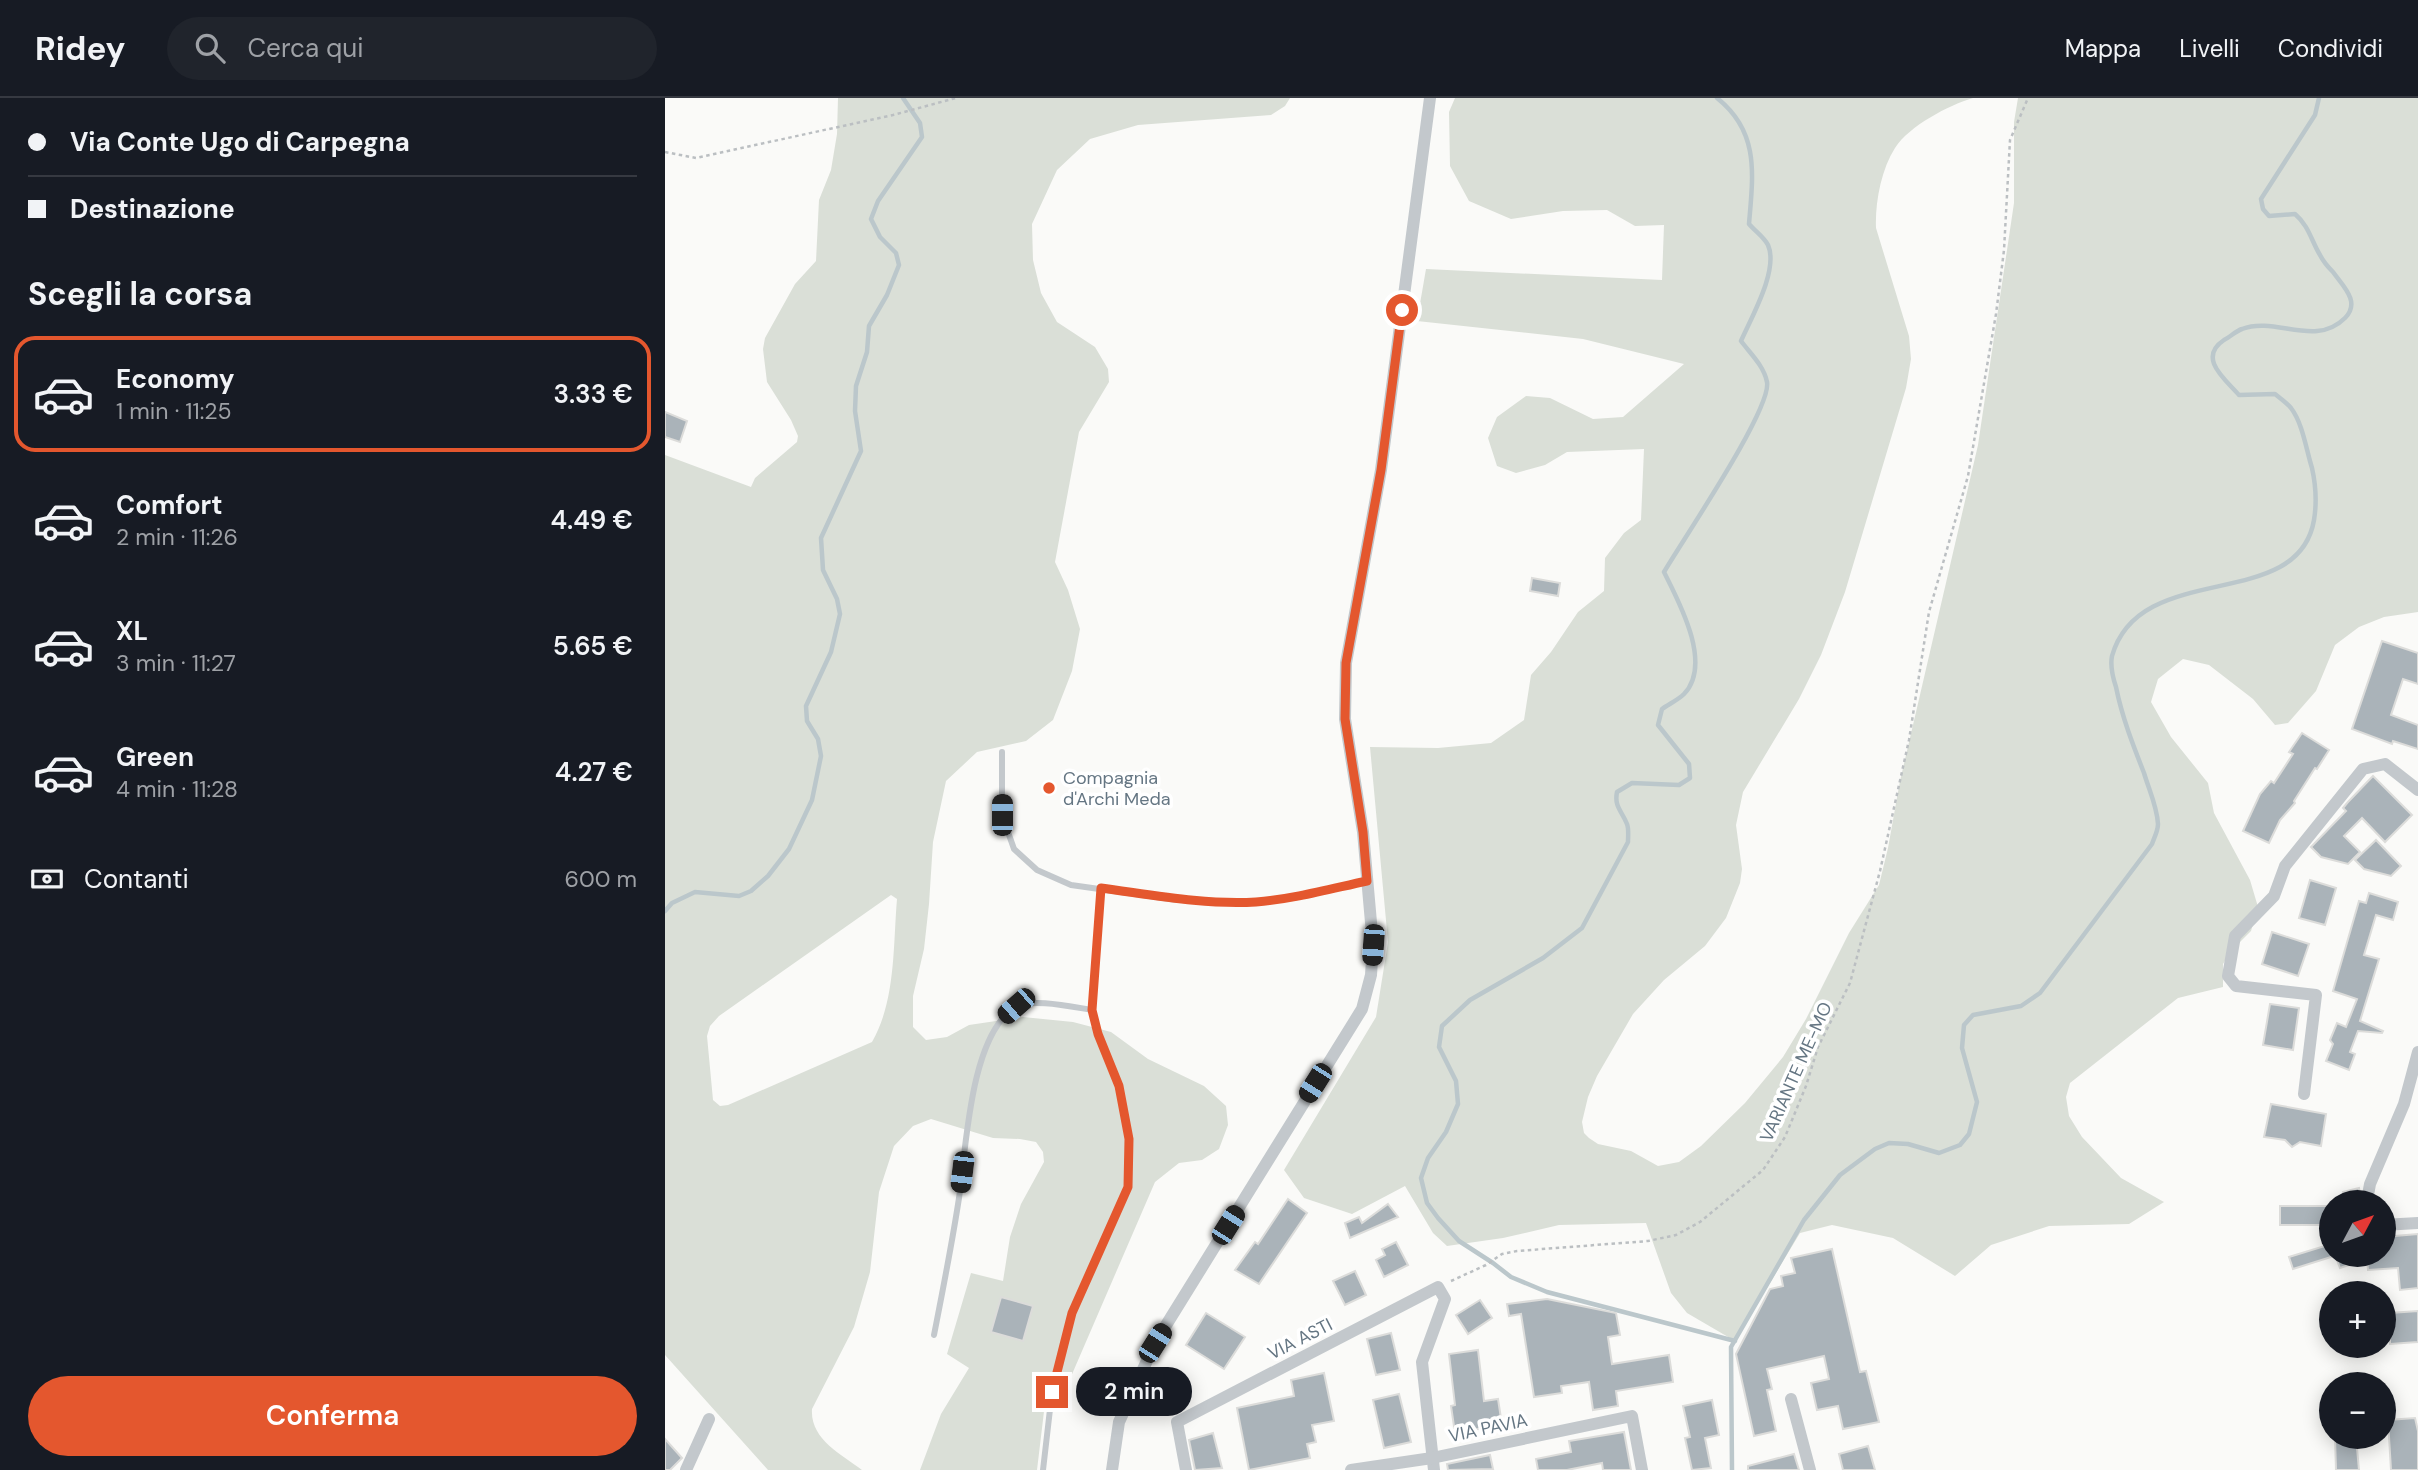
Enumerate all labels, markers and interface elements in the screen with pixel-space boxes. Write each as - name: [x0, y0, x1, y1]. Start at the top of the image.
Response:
- search box: [167, 17, 657, 80]
- text: Ridey: [35, 27, 125, 70]
- icon: search: [191, 29, 229, 67]
- text: Cerca qui: [247, 31, 363, 65]
- text: Mappa: [2065, 33, 2141, 64]
- text: Livelli: [2179, 33, 2240, 64]
- text: Condividi: [2278, 33, 2383, 64]
- text: Via Conte Ugo di Carpegna: [70, 125, 410, 159]
- text: Destinazione: [70, 192, 235, 226]
- text: Scegli la corsa: [28, 273, 252, 315]
- route start: [1386, 294, 1418, 326]
- text: Economy: [116, 362, 234, 396]
- icon: car: [32, 363, 95, 426]
- text: 3.33 €: [553, 377, 633, 411]
- text: 1 min · 11:25: [116, 396, 232, 426]
- text: Comfort: [116, 488, 222, 522]
- icon: car: [32, 489, 95, 552]
- text: 4.49 €: [551, 503, 633, 537]
- text: 2 min · 11:26: [116, 522, 238, 552]
- text: XL: [116, 614, 148, 648]
- icon: car: [32, 615, 95, 678]
- text: 5.65 €: [553, 629, 633, 663]
- text: 3 min · 11:27: [116, 648, 236, 678]
- text: Green: [116, 740, 194, 774]
- icon: car: [32, 741, 95, 804]
- text: 4.27 €: [555, 755, 633, 789]
- place label: Compagnia d'Archi Meda: [1063, 766, 1171, 811]
- text: 4 min · 11:28: [116, 774, 238, 804]
- marker: Compagnia d'Archi Meda: [1041, 780, 1057, 796]
- car: [992, 794, 1013, 836]
- icon: cash: [28, 860, 66, 898]
- text: Contanti: [84, 862, 189, 896]
- text: 600 m: [564, 864, 637, 894]
- car: [1362, 923, 1385, 967]
- car: [994, 984, 1039, 1028]
- street label: VARIANTE ME-MO: [1754, 998, 1838, 1146]
- car: [1295, 1060, 1336, 1106]
- car: [950, 1150, 975, 1194]
- north arrow: [2319, 1190, 2396, 1267]
- map controls: [2319, 1190, 2396, 1449]
- car: [1208, 1202, 1249, 1248]
- button: +: [2319, 1281, 2396, 1358]
- street label: VIA ASTI: [1264, 1313, 1336, 1365]
- car: [1135, 1320, 1176, 1366]
- callout: 2 min: [1077, 1368, 1192, 1416]
- button: −: [2319, 1372, 2396, 1449]
- button: Conferma: [28, 1376, 637, 1456]
- route end: [1036, 1376, 1068, 1408]
- text: 2 min: [1104, 1376, 1164, 1406]
- street label: VIA PAVIA: [1446, 1408, 1530, 1448]

